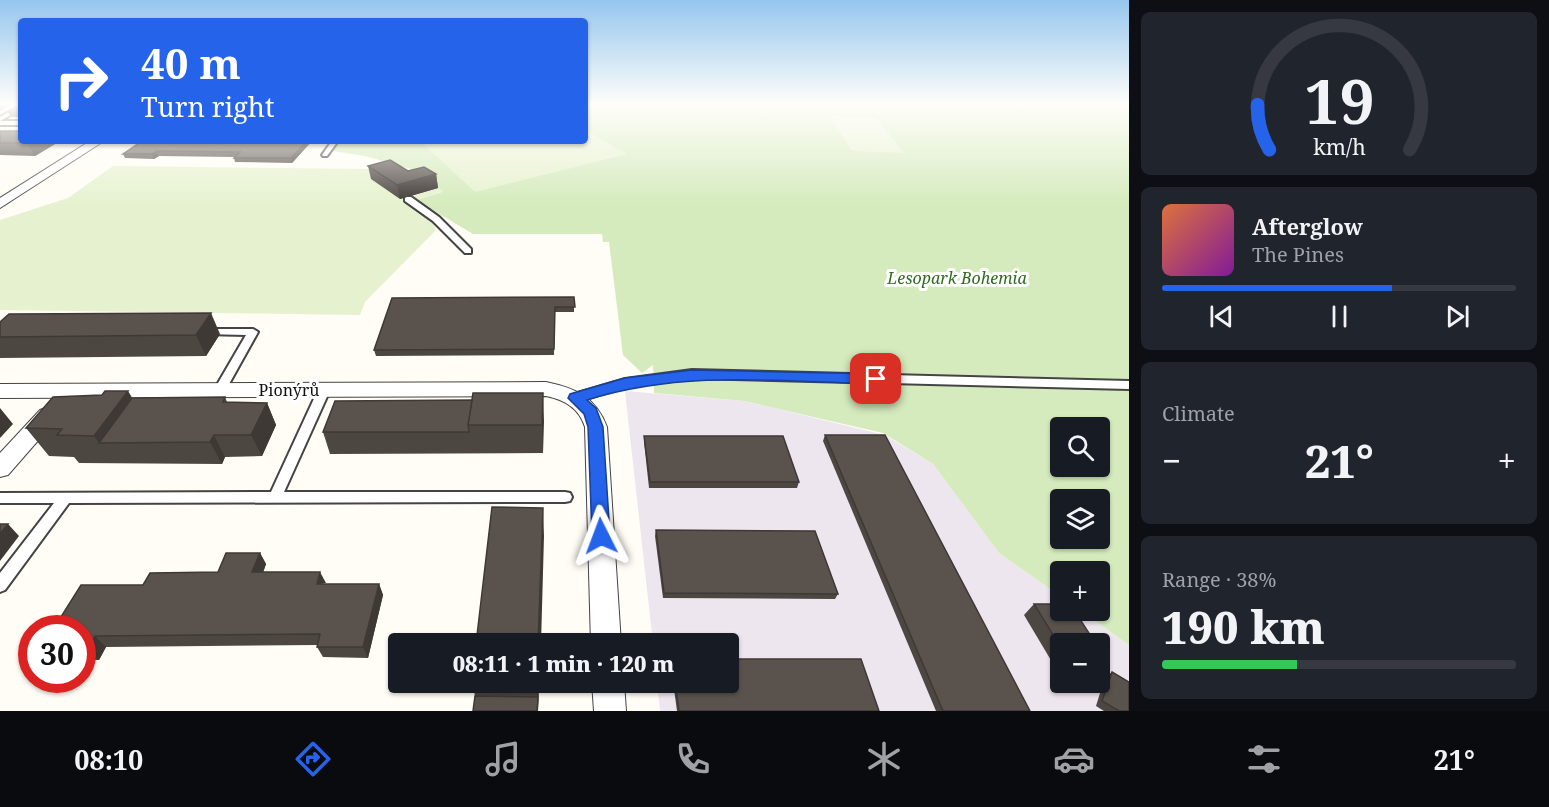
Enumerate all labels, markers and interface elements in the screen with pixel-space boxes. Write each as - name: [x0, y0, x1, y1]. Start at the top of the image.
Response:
- text: 40 m: [141, 34, 241, 91]
- icon: right: [42, 42, 120, 120]
- text: 19: [1304, 58, 1374, 143]
- text: Turn right: [141, 88, 274, 125]
- text: km/h: [1313, 133, 1366, 162]
- text: Afterglow: [1252, 211, 1363, 241]
- text: The Pines: [1252, 241, 1344, 268]
- park label: Lesopark Bohemia: [886, 267, 1027, 289]
- icon: previous: [1205, 300, 1238, 333]
- icon: pause: [1323, 300, 1356, 333]
- icon: next: [1441, 300, 1474, 333]
- pin: [850, 353, 901, 404]
- icon: arrive: [859, 362, 892, 395]
- street label: Pionýrů: [259, 379, 319, 401]
- text: Climate: [1162, 400, 1235, 427]
- map controls: [1050, 417, 1110, 693]
- button: search: [1050, 417, 1110, 477]
- text: 21°: [1305, 430, 1374, 491]
- text: −: [1162, 438, 1181, 483]
- text: +: [1498, 438, 1516, 483]
- button: layers: [1050, 489, 1110, 549]
- position arrow: [569, 504, 633, 568]
- button: +: [1050, 561, 1110, 621]
- text: Range · 38%: [1162, 566, 1276, 593]
- text: 190 km: [1162, 596, 1325, 657]
- speed limit sign: 30: [18, 615, 96, 693]
- button: −: [1050, 633, 1110, 693]
- text: 08:11 · 1 min · 120 m: [453, 648, 674, 678]
- icon: directions: [292, 738, 334, 780]
- icon: music: [482, 738, 524, 780]
- icon: phone: [672, 738, 714, 780]
- icon: climate: [863, 738, 905, 780]
- icon: car: [1053, 738, 1095, 780]
- icon: filters: [1243, 738, 1285, 780]
- text: 08:10: [74, 741, 143, 778]
- text: 21°: [1433, 741, 1475, 778]

